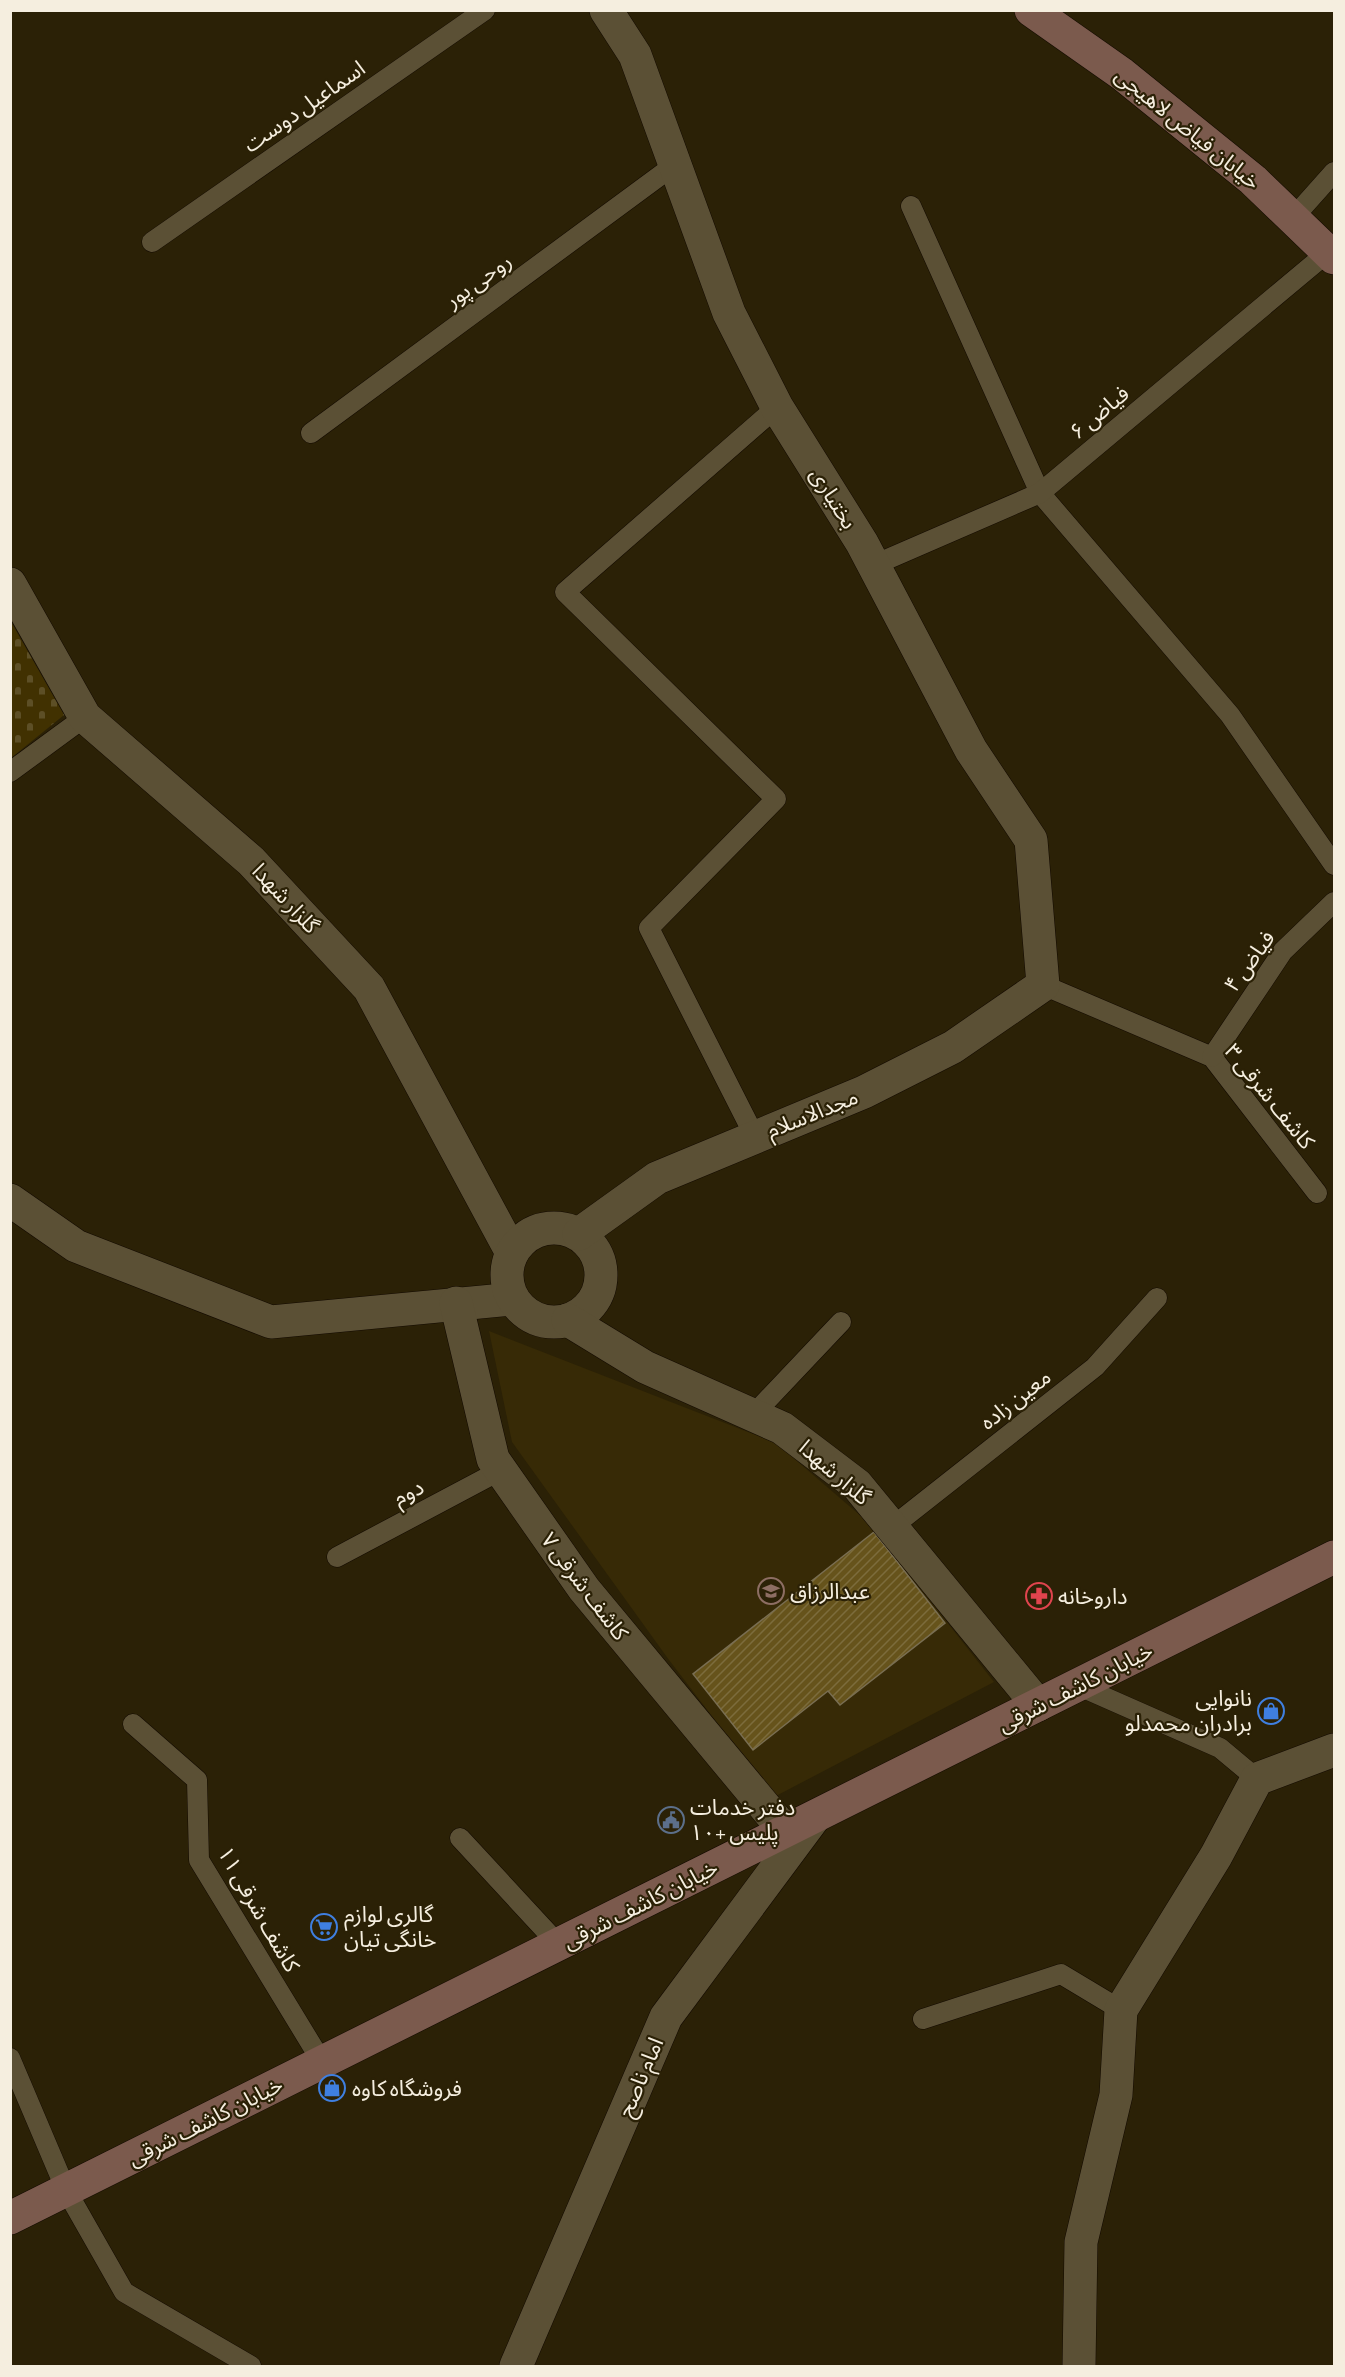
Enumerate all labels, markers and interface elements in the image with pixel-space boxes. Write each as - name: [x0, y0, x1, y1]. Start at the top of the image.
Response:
- street label: اسماعیل دوست: [240, 57, 370, 157]
- street label: خیابان فیاض لاهیجی: [1110, 64, 1264, 195]
- street label: روحی پور: [441, 250, 518, 315]
- street label: فیاض ۶: [1066, 382, 1134, 444]
- street label: بختیاری: [804, 464, 860, 534]
- street label: گلزار شهدا: [246, 859, 324, 940]
- street label: فیاض ۴: [1221, 927, 1280, 997]
- street label: کاشف شرقی ۳: [1220, 1040, 1319, 1155]
- street label: مجدالاسلام: [764, 1086, 863, 1147]
- street label: معین زاده: [976, 1366, 1056, 1436]
- street label: گلزار شهدا: [793, 1435, 875, 1511]
- street label: دوم: [390, 1476, 430, 1514]
- street label: کاشف شرقی ۷: [536, 1529, 632, 1646]
- school or university icon: عبدالرزاق: [756, 1576, 786, 1606]
- place label: عبدالرزاق: [790, 1581, 870, 1605]
- pharmacy icon: داروخانه: [1024, 1581, 1054, 1611]
- place label: داروخانه: [1058, 1586, 1128, 1610]
- street label: خیابان کاشف شرقی: [995, 1639, 1157, 1737]
- place label: نانوایی برادران محمدلو: [1125, 1688, 1252, 1737]
- shop icon: نانوایی برادران محمدلو: [1256, 1696, 1286, 1726]
- place label: دفتر خدمات پلیس +۱۰: [690, 1797, 795, 1847]
- public building icon: دفتر خدمات پلیس +۱۰: [656, 1805, 686, 1835]
- street label: کاشف شرقی ۱۱: [213, 1843, 303, 1977]
- street label: خیابان کاشف شرقی: [560, 1856, 722, 1954]
- place label: گالری لوازم خانگی تیان: [344, 1903, 437, 1952]
- supermarket icon: گالری لوازم خانگی تیان: [309, 1912, 339, 1942]
- street label: امام ناصح: [614, 2034, 672, 2122]
- street label: خیابان کاشف شرقی: [125, 2073, 287, 2171]
- shop icon: فروشگاه کاوه: [317, 2073, 347, 2103]
- place label: فروشگاه کاوه: [352, 2077, 462, 2101]

